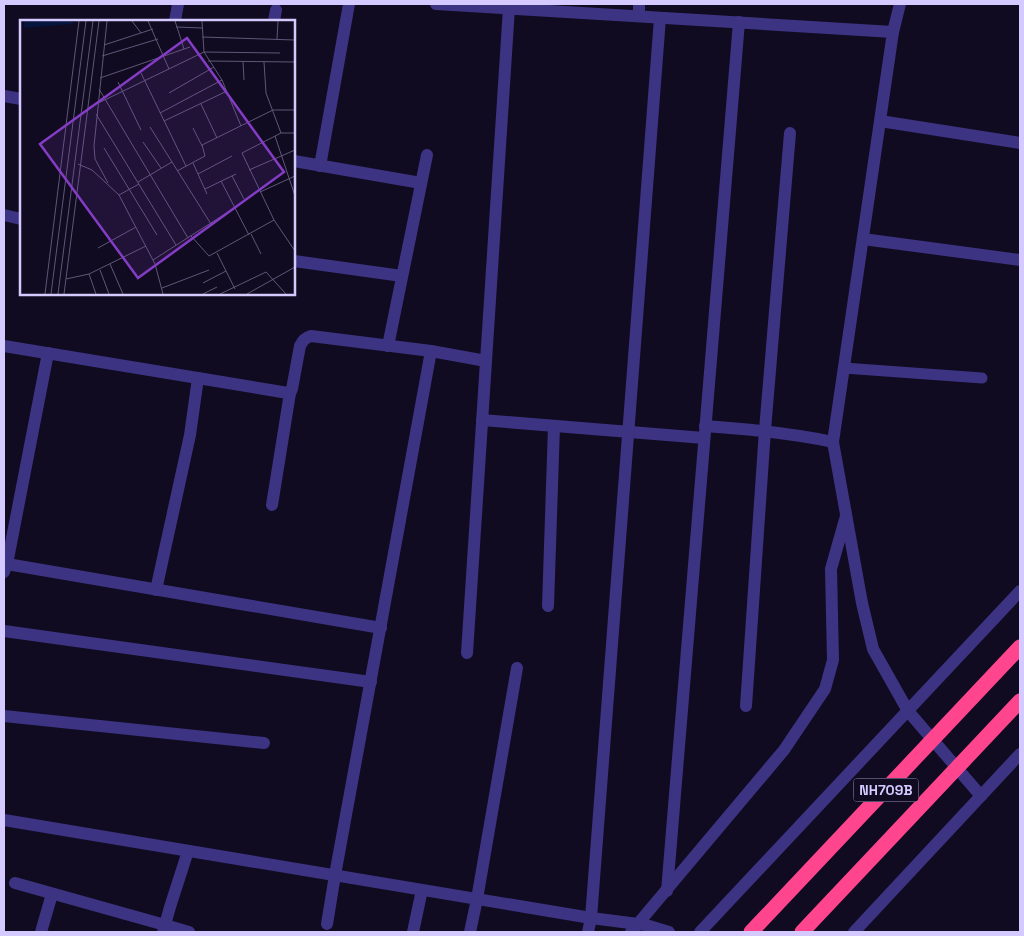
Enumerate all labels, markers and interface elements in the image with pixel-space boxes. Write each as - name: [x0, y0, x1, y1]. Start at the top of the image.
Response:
- inset map: [20, 20, 295, 295]
- road number: NH709B: [854, 778, 918, 802]

